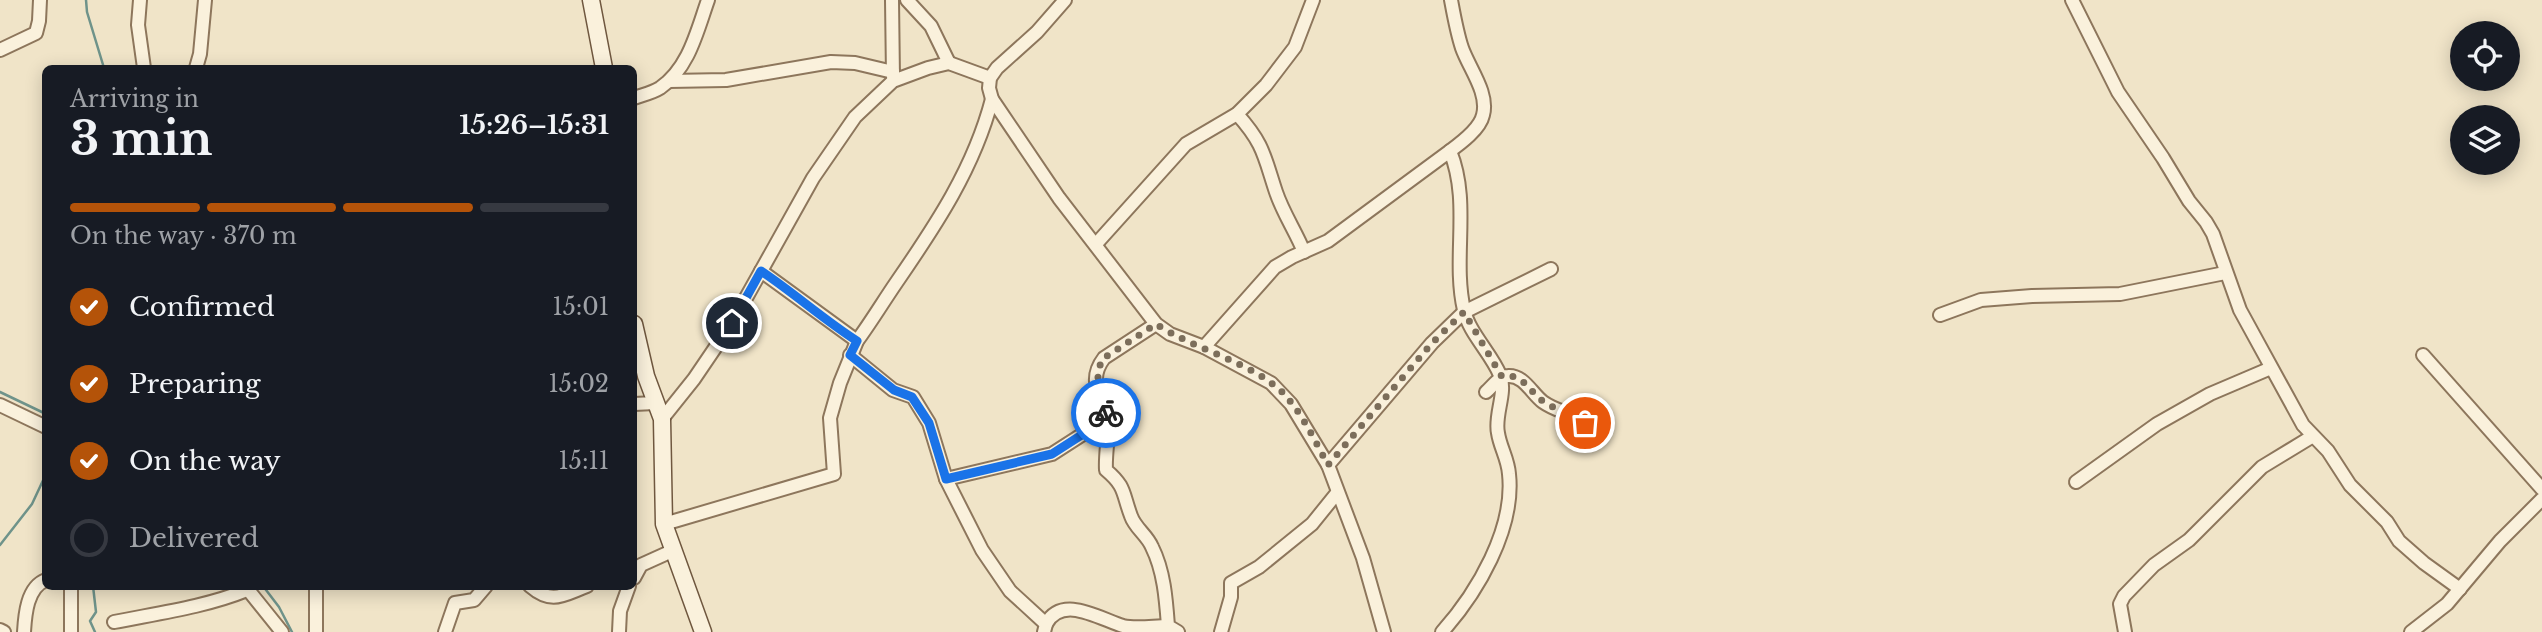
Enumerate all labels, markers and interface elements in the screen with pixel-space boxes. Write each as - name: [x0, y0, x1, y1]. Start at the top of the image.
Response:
- map controls: [2450, 21, 2520, 175]
- button: locate: [2450, 21, 2520, 91]
- text: Arriving in: [70, 85, 199, 113]
- button: layers: [2450, 105, 2520, 175]
- text: 15:26–15:31: [459, 109, 609, 141]
- text: 3 min: [70, 110, 212, 167]
- text: On the way · 370 m: [70, 222, 297, 250]
- icon: check: [70, 288, 108, 326]
- text: Confirmed: [129, 291, 274, 323]
- text: 15:01: [552, 293, 609, 321]
- pin: [702, 293, 762, 353]
- icon: home: [713, 304, 751, 342]
- icon: check: [70, 365, 108, 403]
- text: Preparing: [129, 368, 261, 400]
- text: 15:02: [549, 370, 609, 398]
- courier: [1071, 378, 1141, 448]
- pin: [1555, 393, 1615, 453]
- icon: bike: [1087, 394, 1125, 432]
- icon: bag: [1566, 404, 1604, 442]
- icon: check: [70, 442, 108, 480]
- text: On the way: [129, 445, 281, 477]
- text: 15:11: [559, 447, 609, 475]
- text: Delivered: [129, 522, 259, 554]

